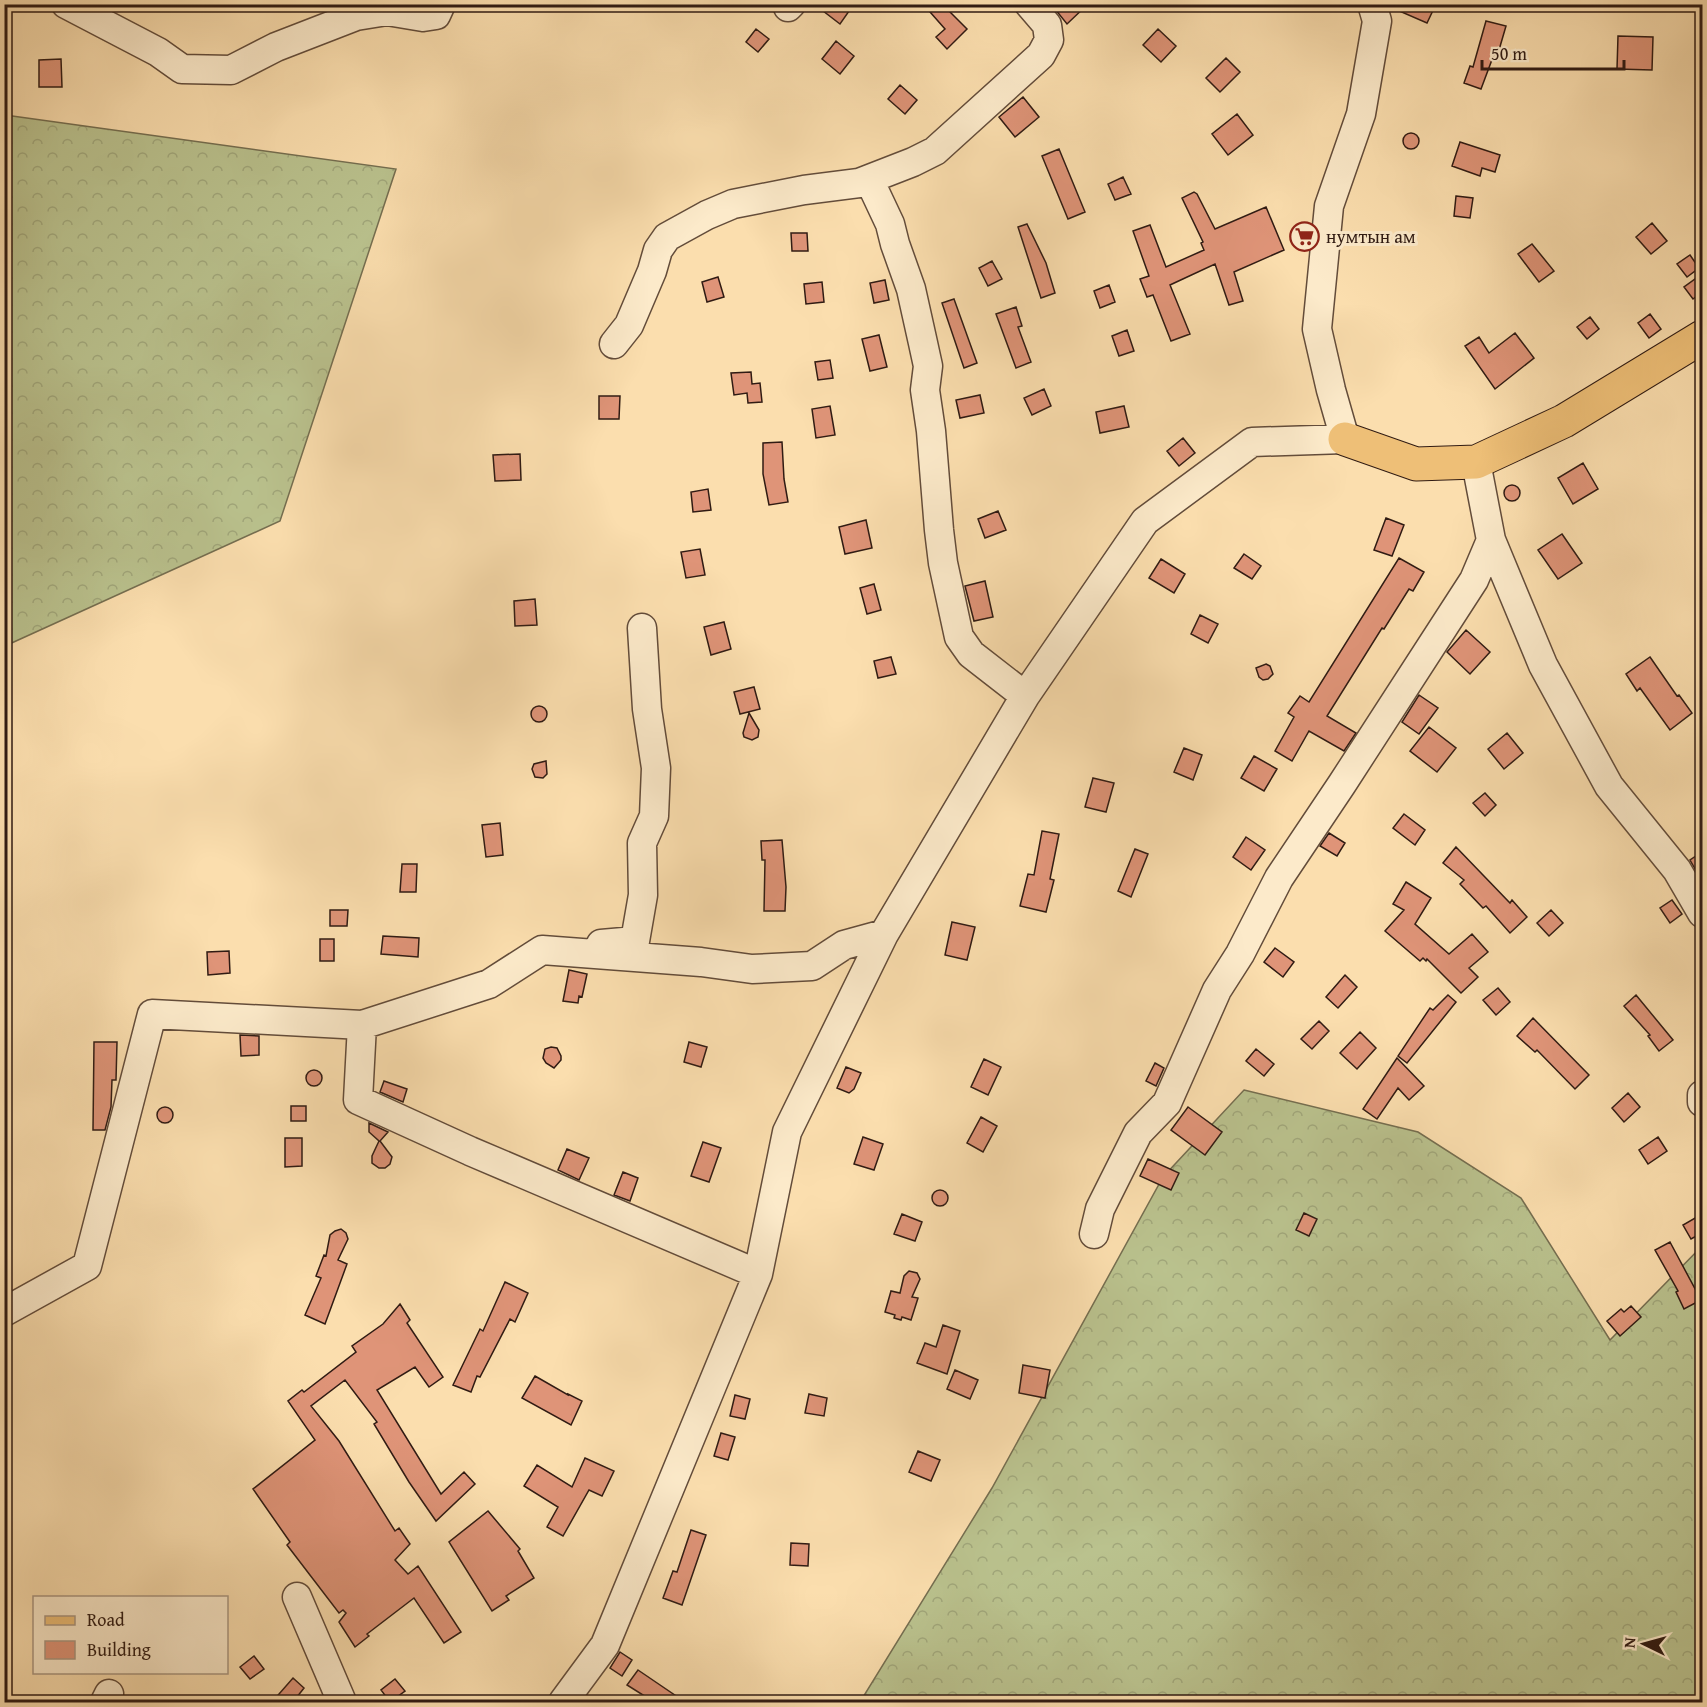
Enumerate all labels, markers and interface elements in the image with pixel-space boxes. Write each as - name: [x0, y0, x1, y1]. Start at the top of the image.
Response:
- scale bar: [1482, 33, 1624, 71]
- text: 50 m: [1491, 40, 1527, 67]
- supermarket icon: нумтын ам: [1289, 221, 1321, 253]
- place label: нумтын ам: [1326, 223, 1416, 250]
- legend: [33, 1596, 228, 1674]
- text: Road: [87, 1606, 125, 1633]
- north arrow: [1614, 1614, 1674, 1674]
- text: Building: [87, 1636, 151, 1663]
- text: N: [1617, 1636, 1642, 1649]

